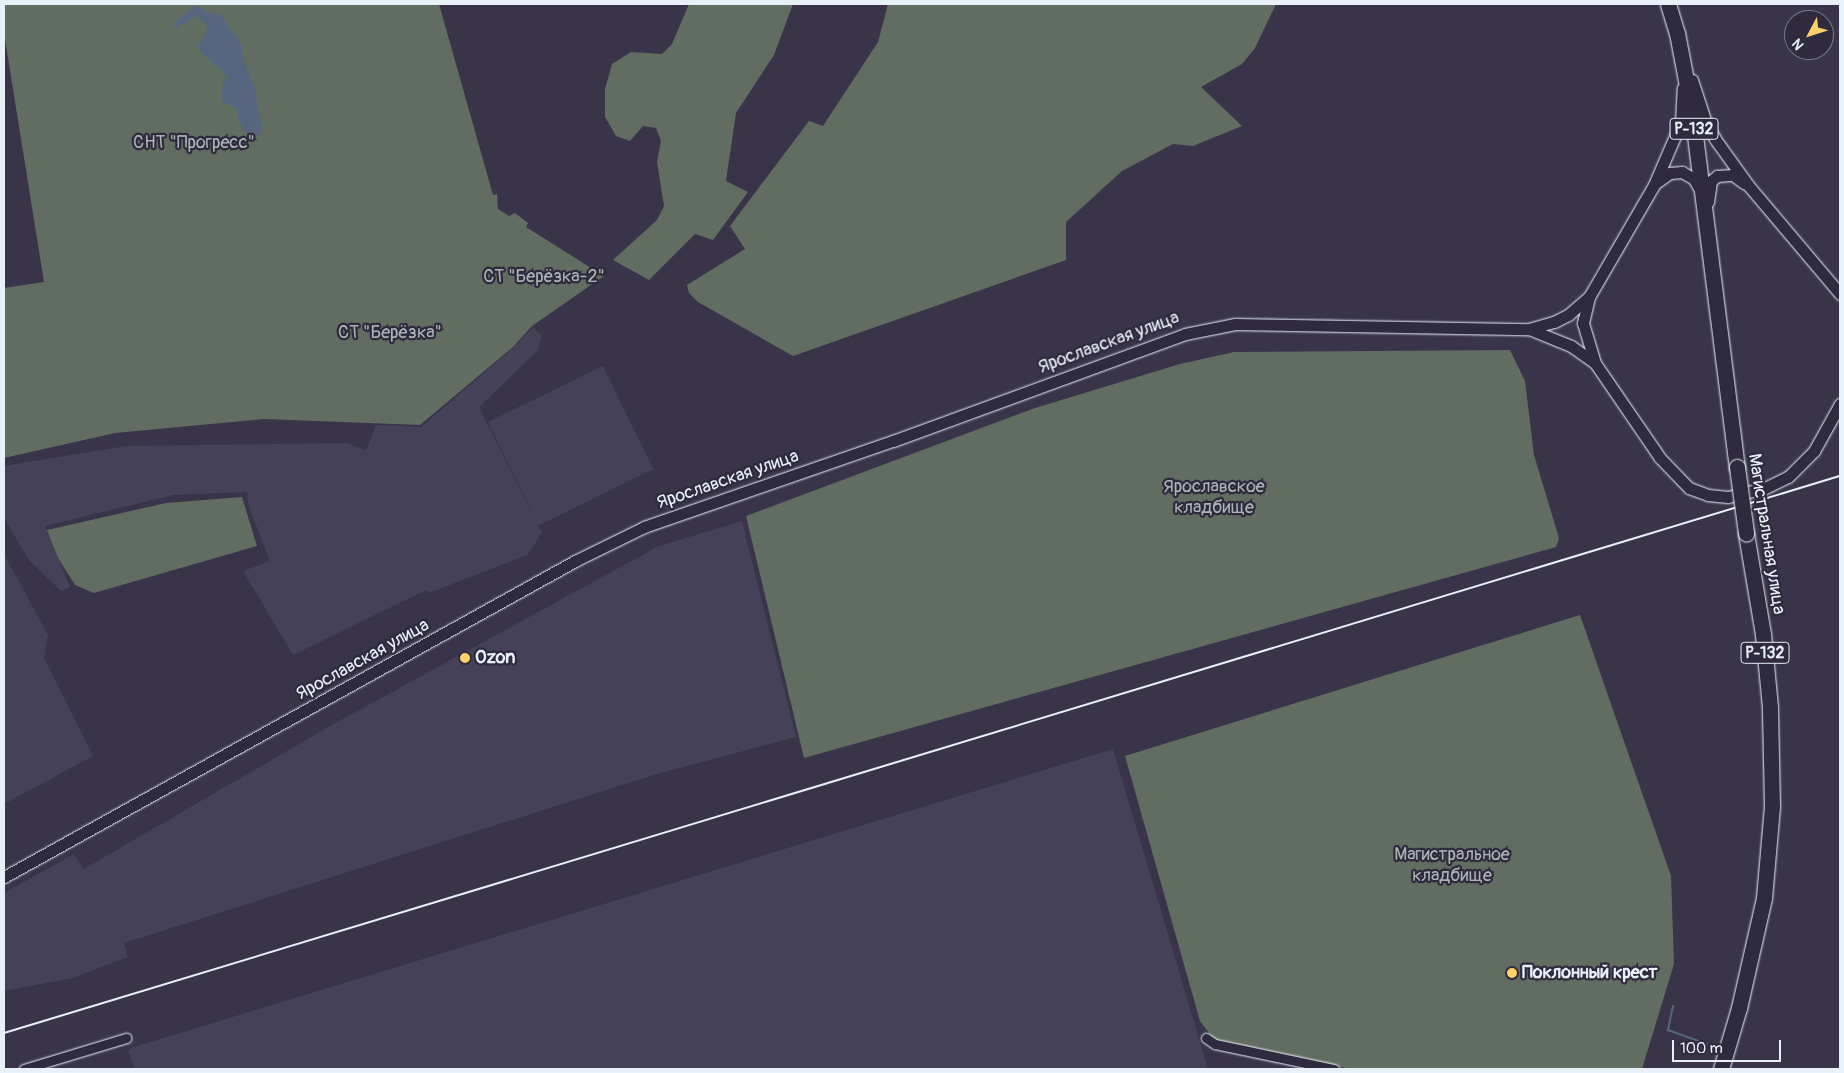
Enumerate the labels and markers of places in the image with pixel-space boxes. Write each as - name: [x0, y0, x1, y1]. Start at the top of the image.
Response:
- place label: Ozon: [475, 647, 515, 669]
- marker: Ozon: [459, 652, 471, 664]
- place label: Поклонный крест: [1522, 962, 1657, 984]
- marker: Поклонный крест: [1506, 967, 1518, 979]

